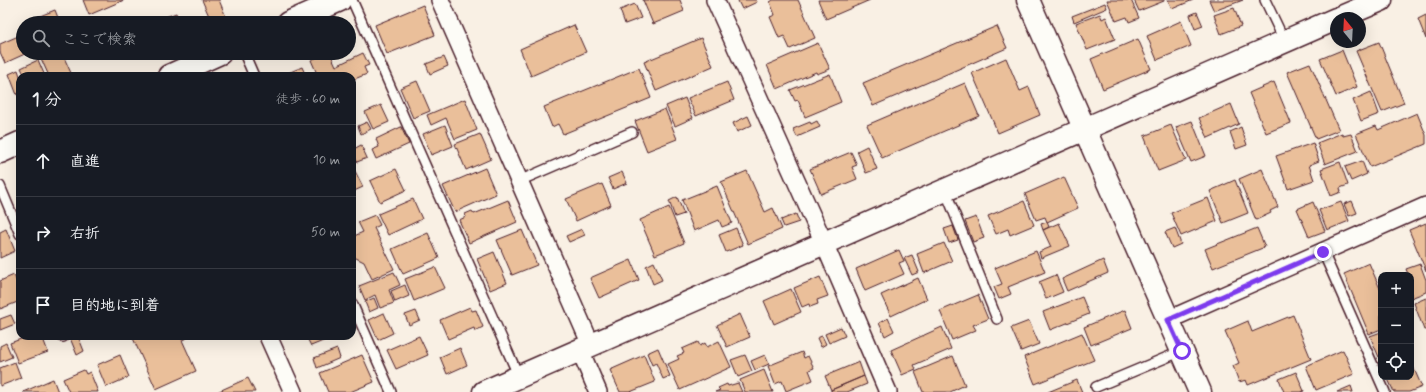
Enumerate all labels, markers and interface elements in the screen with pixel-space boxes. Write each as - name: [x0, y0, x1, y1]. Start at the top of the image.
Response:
- north arrow: [1330, 12, 1366, 48]
- search box: [16, 16, 356, 60]
- icon: search: [30, 27, 52, 49]
- text: ここで検索: [62, 30, 137, 50]
- text: 1 分: [32, 89, 61, 111]
- text: 徒歩 · 60 m: [276, 91, 340, 108]
- icon: ahead: [32, 150, 54, 172]
- text: 直進: [70, 152, 100, 172]
- text: 10 m: [313, 152, 340, 169]
- icon: right: [32, 222, 54, 244]
- text: 右折: [70, 224, 100, 244]
- text: 50 m: [311, 224, 340, 241]
- route end: [1314, 243, 1332, 261]
- map controls: [1378, 272, 1414, 380]
- button: +: [1378, 272, 1414, 308]
- icon: arrive: [32, 294, 54, 316]
- text: 目的地に到着: [70, 296, 160, 316]
- button: −: [1378, 308, 1414, 344]
- route start: [1173, 342, 1191, 360]
- button: locate: [1378, 344, 1414, 380]

